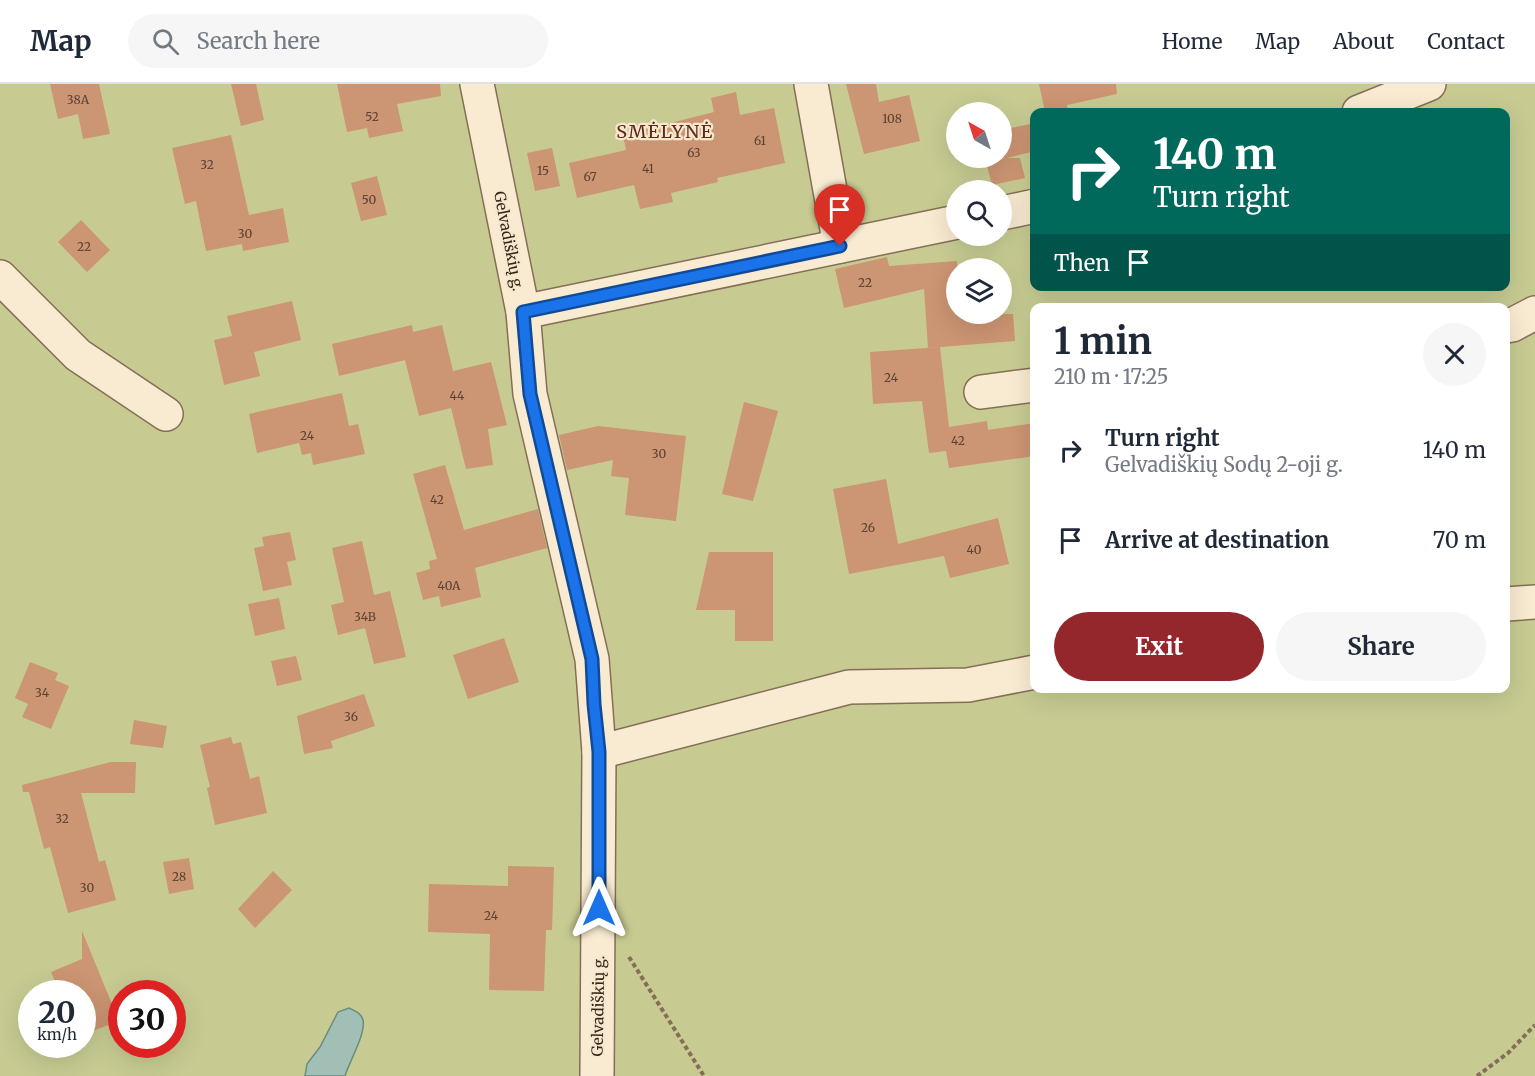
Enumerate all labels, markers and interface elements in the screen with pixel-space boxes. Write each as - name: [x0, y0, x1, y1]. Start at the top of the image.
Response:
- search box: [128, 14, 548, 68]
- text: Map: [30, 23, 92, 59]
- icon: search: [149, 25, 182, 58]
- text: Search here: [197, 27, 320, 55]
- text: Home: [1162, 28, 1222, 55]
- text: Map: [1255, 28, 1300, 55]
- text: About: [1333, 28, 1394, 55]
- text: Contact: [1427, 28, 1505, 55]
- house number: 38A: [67, 92, 90, 107]
- north arrow: [946, 102, 1012, 168]
- map controls: [946, 102, 1012, 324]
- house number: 52: [365, 109, 379, 124]
- house number: 108: [882, 111, 902, 126]
- district label: SMĖLYNĖ: [616, 120, 714, 143]
- text: 140 m: [1153, 128, 1276, 180]
- icon: right: [1054, 132, 1132, 210]
- house number: 61: [754, 133, 766, 148]
- house number: 63: [687, 145, 701, 160]
- house number: 32: [200, 157, 214, 172]
- house number: 41: [642, 161, 655, 176]
- house number: 15: [537, 163, 549, 178]
- house number: 67: [583, 169, 597, 184]
- button: search: [946, 180, 1012, 246]
- text: Turn right: [1153, 180, 1290, 214]
- pin: [814, 184, 865, 246]
- street label: Gelvadiškių g.: [490, 190, 528, 292]
- house number: 50: [362, 192, 377, 207]
- icon: arrive: [823, 193, 856, 226]
- house number: 30: [238, 226, 252, 241]
- house number: 22: [77, 239, 91, 254]
- icon: arrive: [1122, 246, 1155, 279]
- text: Then: [1054, 249, 1110, 277]
- button: layers: [946, 258, 1012, 324]
- house number: 22: [858, 275, 872, 290]
- text: 1 min: [1054, 319, 1152, 364]
- button: close: [1423, 323, 1486, 386]
- text: 210 m · 17:25: [1054, 364, 1168, 389]
- house number: 24: [884, 370, 899, 385]
- house number: 44: [450, 388, 465, 403]
- text: Turn right: [1105, 424, 1219, 452]
- house number: 24: [300, 428, 315, 443]
- house number: 42: [951, 433, 965, 448]
- icon: right: [1054, 434, 1087, 467]
- text: 140 m: [1423, 436, 1486, 464]
- house number: 30: [652, 446, 666, 461]
- text: Gelvadiškių Sodų 2-oji g.: [1105, 452, 1343, 477]
- house number: 42: [430, 492, 444, 507]
- house number: 26: [861, 520, 875, 535]
- icon: arrive: [1054, 524, 1087, 557]
- text: Arrive at destination: [1105, 526, 1329, 554]
- text: 70 m: [1433, 526, 1486, 554]
- house number: 40: [967, 542, 982, 557]
- house number: 40A: [437, 578, 461, 593]
- house number: 34B: [354, 609, 376, 624]
- button: Exit: [1054, 612, 1264, 681]
- button: Share: [1276, 612, 1486, 681]
- house number: 34: [35, 685, 50, 700]
- house number: 36: [344, 709, 358, 724]
- house number: 32: [55, 811, 69, 826]
- house number: 28: [172, 869, 186, 884]
- position arrow: [567, 876, 631, 940]
- house number: 30: [80, 880, 94, 895]
- house number: 24: [484, 908, 499, 923]
- street label: Gelvadiškių g.: [588, 955, 608, 1057]
- speed limit sign: 30: [108, 980, 186, 1058]
- text: 20: [38, 993, 76, 1031]
- text: km/h: [37, 1025, 77, 1044]

